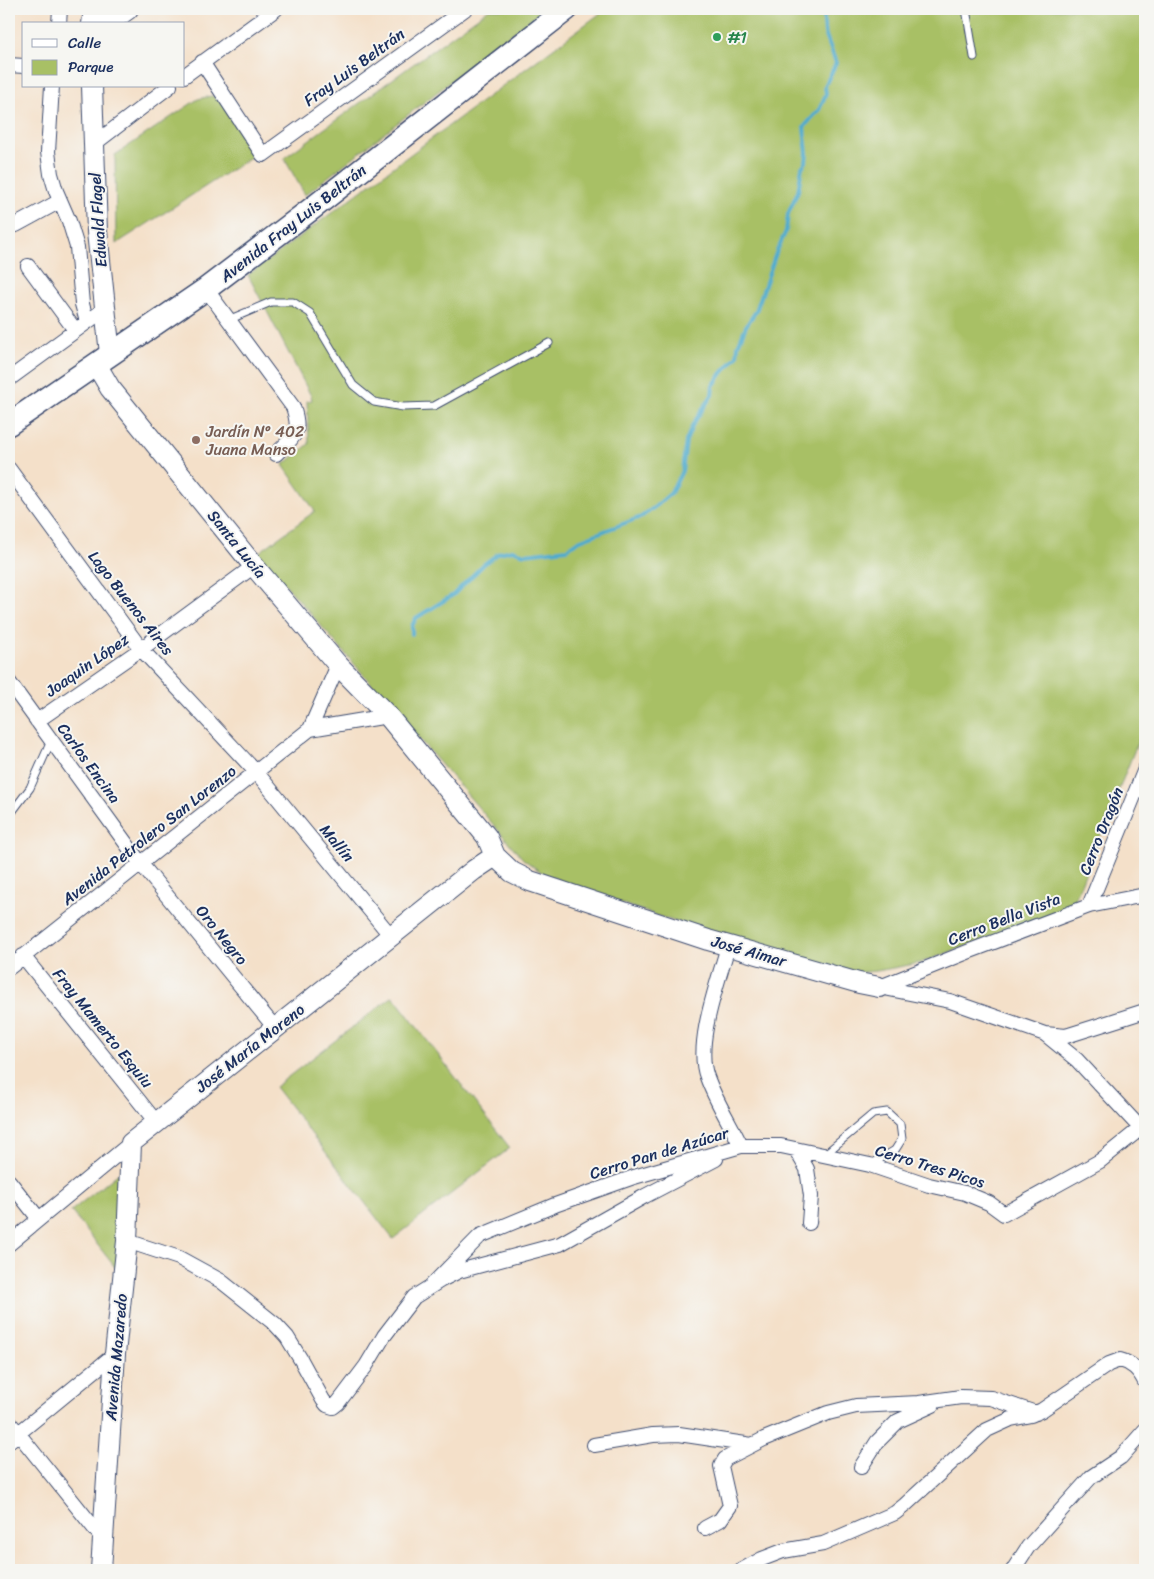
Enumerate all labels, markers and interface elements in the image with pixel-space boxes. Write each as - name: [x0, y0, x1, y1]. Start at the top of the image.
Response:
- street label: Fray Luis Beltrán: [297, 20, 411, 114]
- legend: [22, 22, 185, 88]
- place label: #1: [727, 23, 747, 52]
- text: Calle: [68, 30, 101, 56]
- marker: #1: [711, 31, 723, 43]
- text: Parque: [68, 54, 113, 80]
- street label: Avenida Fray Luis Beltrán: [212, 156, 373, 290]
- street label: Edwald Flagel: [80, 171, 116, 269]
- place label: Jardín Nº 402 Juana Manso: [205, 417, 304, 464]
- marker: Jardín Nº 402 Juana Manso: [190, 434, 202, 446]
- street label: Santa Lucía: [200, 503, 274, 585]
- street label: Lago Buenos Aires: [80, 544, 182, 663]
- street label: Joaquin López: [38, 625, 135, 705]
- street label: Carlos Encina: [49, 716, 129, 810]
- street label: Avenida Petrolero San Lorenzo: [54, 757, 243, 913]
- street label: Cerro Dragón: [1070, 782, 1132, 879]
- street label: Mallín: [312, 817, 362, 869]
- street label: Cerro Bella Vista: [943, 884, 1065, 954]
- street label: Oro Negro: [188, 898, 256, 972]
- street label: José Aimar: [707, 926, 791, 976]
- street label: Fray Mamerto Esquiu: [45, 961, 161, 1095]
- street label: José María Moreno: [188, 996, 311, 1101]
- street label: Cerro Pan de Azúcar: [586, 1118, 733, 1188]
- street label: Cerro Tres Picos: [872, 1136, 989, 1197]
- street label: Avenida Mazaredo: [96, 1292, 136, 1423]

